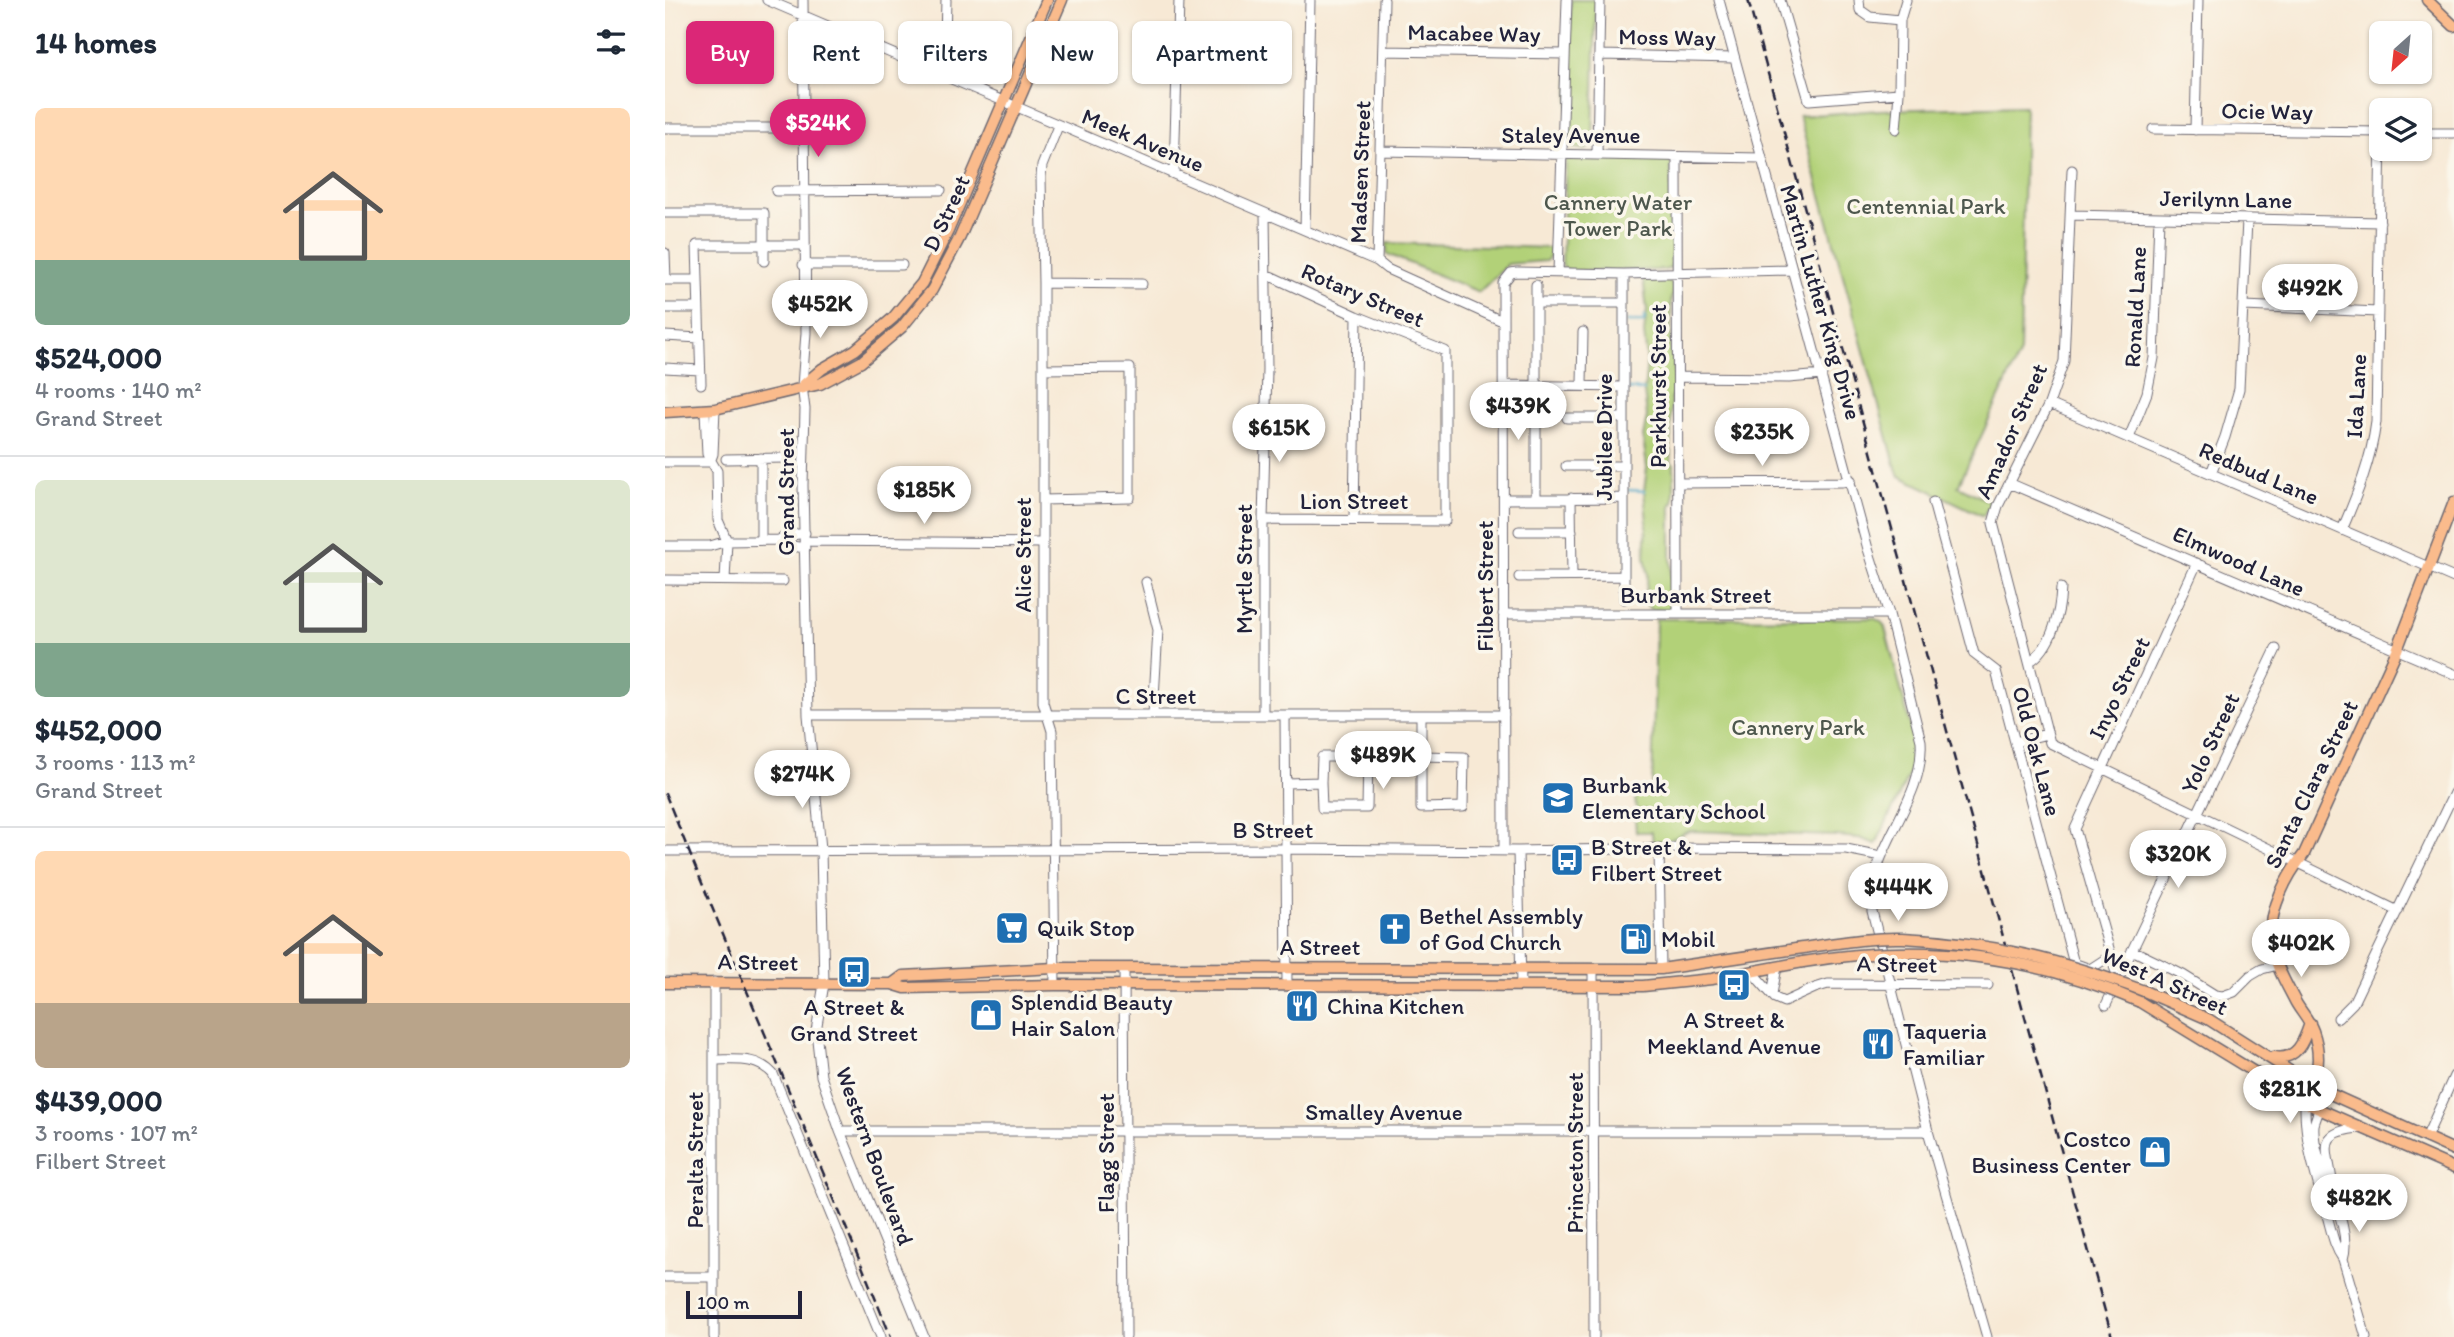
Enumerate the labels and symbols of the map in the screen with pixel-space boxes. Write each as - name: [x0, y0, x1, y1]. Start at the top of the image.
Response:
- street label: Macabee Way: [1407, 18, 1541, 48]
- north arrow: [2369, 21, 2433, 84]
- street label: Moss Way: [1618, 22, 1716, 52]
- street label: Ocie Way: [2221, 96, 2313, 126]
- pin: $524K: [769, 100, 867, 159]
- street label: Madsen Street: [1344, 100, 1377, 244]
- street label: Meek Avenue: [1078, 102, 1208, 178]
- street label: Staley Avenue: [1501, 121, 1641, 149]
- street label: D Street: [916, 170, 976, 256]
- street label: Martin Luther King Drive: [1774, 181, 1868, 423]
- street label: Jerilynn Lane: [2159, 184, 2293, 214]
- park label: Cannery Water Tower Park: [1544, 188, 1692, 242]
- park label: Centennial Park: [1846, 192, 2006, 220]
- street label: Ronald Lane: [2118, 246, 2152, 368]
- street label: Rotary Street: [1297, 257, 1429, 334]
- pin: $492K: [2261, 264, 2359, 324]
- pin: $452K: [771, 280, 869, 340]
- street label: Parkhurst Street: [1644, 304, 1672, 468]
- street label: Ida Lane: [2340, 353, 2372, 439]
- street label: Amador Street: [1969, 359, 2053, 503]
- street label: Jubilee Drive: [1590, 373, 1618, 501]
- pin: $439K: [1469, 382, 1567, 442]
- pin: $615K: [1230, 405, 1328, 464]
- pin: $235K: [1713, 408, 1811, 468]
- street label: Grand Street: [772, 428, 800, 556]
- street label: Redbud Lane: [2195, 435, 2323, 511]
- pin: $185K: [875, 466, 973, 526]
- street label: Lion Street: [1300, 487, 1408, 515]
- street label: Alice Street: [1009, 497, 1037, 613]
- street label: Myrtle Street: [1230, 504, 1258, 634]
- street label: Elmwood Lane: [2169, 519, 2309, 603]
- street label: Filbert Street: [1471, 520, 1499, 652]
- street label: Burbank Street: [1620, 581, 1772, 609]
- street label: Inyo Street: [2082, 632, 2156, 744]
- street label: C Street: [1116, 682, 1197, 710]
- street label: Old Oak Lane: [2006, 683, 2068, 819]
- street label: Yolo Street: [2174, 688, 2246, 798]
- street label: Santa Clara Street: [2258, 695, 2364, 873]
- park label: Cannery Park: [1731, 713, 1865, 741]
- pin: $489K: [1334, 732, 1432, 791]
- pin: $274K: [753, 750, 851, 810]
- place label: Burbank Elementary School: [1582, 771, 1766, 825]
- school or university icon: Burbank Elementary School: [1539, 779, 1577, 817]
- street label: B Street: [1233, 816, 1314, 844]
- pin: $320K: [2129, 830, 2227, 890]
- place label: B Street & Filbert Street: [1591, 833, 1722, 887]
- bus stop icon: B Street & Filbert Street: [1548, 841, 1586, 879]
- pin: $444K: [1849, 864, 1947, 923]
- place label: Bethel Assembly of God Church: [1419, 902, 1583, 956]
- supermarket icon: Quik Stop: [993, 909, 1031, 947]
- church icon: Bethel Assembly of God Church: [1376, 910, 1414, 948]
- place label: Quik Stop: [1037, 914, 1135, 942]
- fuel station icon: Mobil: [1617, 920, 1655, 958]
- pin: $402K: [2252, 920, 2350, 979]
- place label: Mobil: [1661, 925, 1716, 953]
- street label: A Street: [1280, 933, 1361, 961]
- street label: West A Street: [2098, 941, 2233, 1021]
- street label: A Street: [717, 947, 799, 977]
- street label: A Street: [1856, 949, 1938, 979]
- bus stop icon: A Street & Grand Street: [835, 953, 873, 991]
- bus stop icon: A Street & Meekland Avenue: [1715, 966, 1753, 1004]
- restaurant icon: China Kitchen: [1283, 987, 1321, 1025]
- place label: Splendid Beauty Hair Salon: [1011, 988, 1173, 1042]
- place label: China Kitchen: [1327, 992, 1464, 1020]
- place label: A Street & Grand Street: [790, 993, 918, 1047]
- shop icon: Splendid Beauty Hair Salon: [967, 996, 1005, 1034]
- place label: A Street & Meekland Avenue: [1647, 1006, 1821, 1060]
- place label: Taqueria Familiar: [1903, 1017, 1987, 1071]
- restaurant icon: Taqueria Familiar: [1859, 1025, 1897, 1063]
- street label: Western Boulevard: [830, 1063, 920, 1249]
- pin: $281K: [2241, 1066, 2339, 1125]
- street label: Princeton Street: [1561, 1072, 1589, 1234]
- street label: Peralta Street: [681, 1091, 709, 1228]
- street label: Flagg Street: [1092, 1093, 1120, 1213]
- street label: Smalley Avenue: [1305, 1098, 1463, 1126]
- place label: Costco Business Center: [1971, 1125, 2131, 1179]
- shop icon: Costco Business Center: [2136, 1133, 2174, 1171]
- pin: $482K: [2310, 1174, 2408, 1234]
- scale bar: [686, 1288, 801, 1320]

